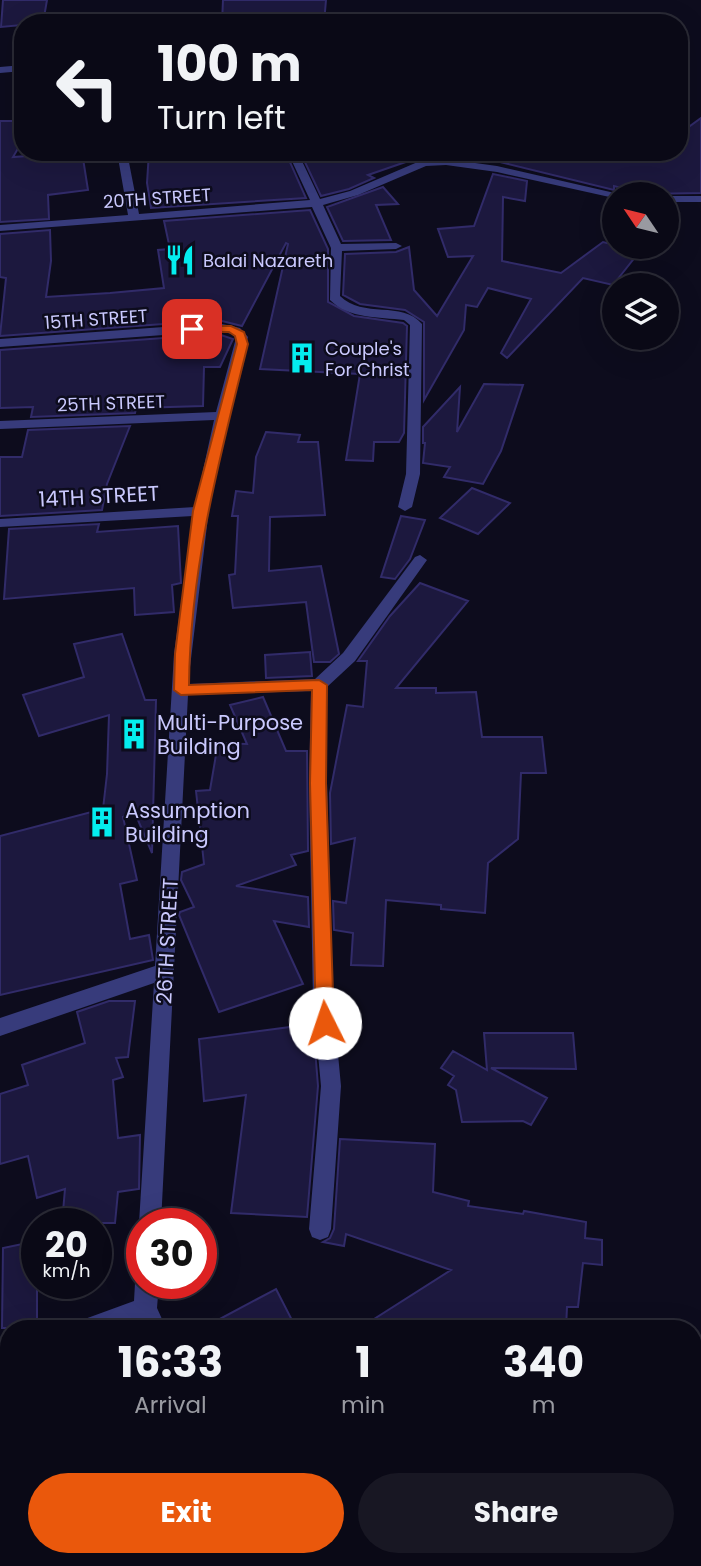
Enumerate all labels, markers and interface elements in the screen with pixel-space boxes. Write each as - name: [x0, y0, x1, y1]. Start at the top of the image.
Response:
- text: 100 m: [157, 30, 302, 98]
- icon: left: [42, 42, 133, 133]
- text: Turn left: [157, 95, 286, 140]
- street label: 20TH STREET: [102, 182, 212, 214]
- north arrow: [602, 182, 679, 259]
- map controls: [602, 182, 679, 350]
- restaurant icon: Balai Nazareth: [163, 243, 197, 277]
- place label: Balai Nazareth: [203, 248, 333, 273]
- button: layers: [602, 273, 679, 350]
- pin: [162, 299, 222, 359]
- street label: 15TH STREET: [43, 303, 149, 335]
- icon: arrive: [173, 310, 211, 348]
- place label: Couple's For Christ: [325, 336, 410, 382]
- building icon: Couple's For Christ: [285, 341, 319, 375]
- street label: 25TH STREET: [57, 389, 166, 417]
- street label: 14TH STREET: [38, 478, 160, 514]
- place label: Multi-Purpose Building: [157, 708, 303, 761]
- building icon: Multi-Purpose Building: [117, 717, 151, 751]
- place label: Assumption Building: [125, 796, 250, 849]
- building icon: Assumption Building: [85, 805, 119, 839]
- street label: 26TH STREET: [149, 877, 185, 1005]
- position arrow: [288, 986, 362, 1060]
- speed limit sign: 30: [126, 1208, 217, 1299]
- text: 20: [45, 1220, 88, 1269]
- text: km/h: [43, 1258, 90, 1283]
- text: 16:33: [118, 1333, 223, 1392]
- text: 1: [355, 1333, 371, 1392]
- text: 340: [503, 1333, 584, 1392]
- text: Arrival: [134, 1389, 207, 1421]
- text: min: [341, 1389, 385, 1421]
- text: m: [532, 1389, 555, 1421]
- button: Exit: [28, 1473, 344, 1553]
- button: Share: [358, 1473, 674, 1553]

